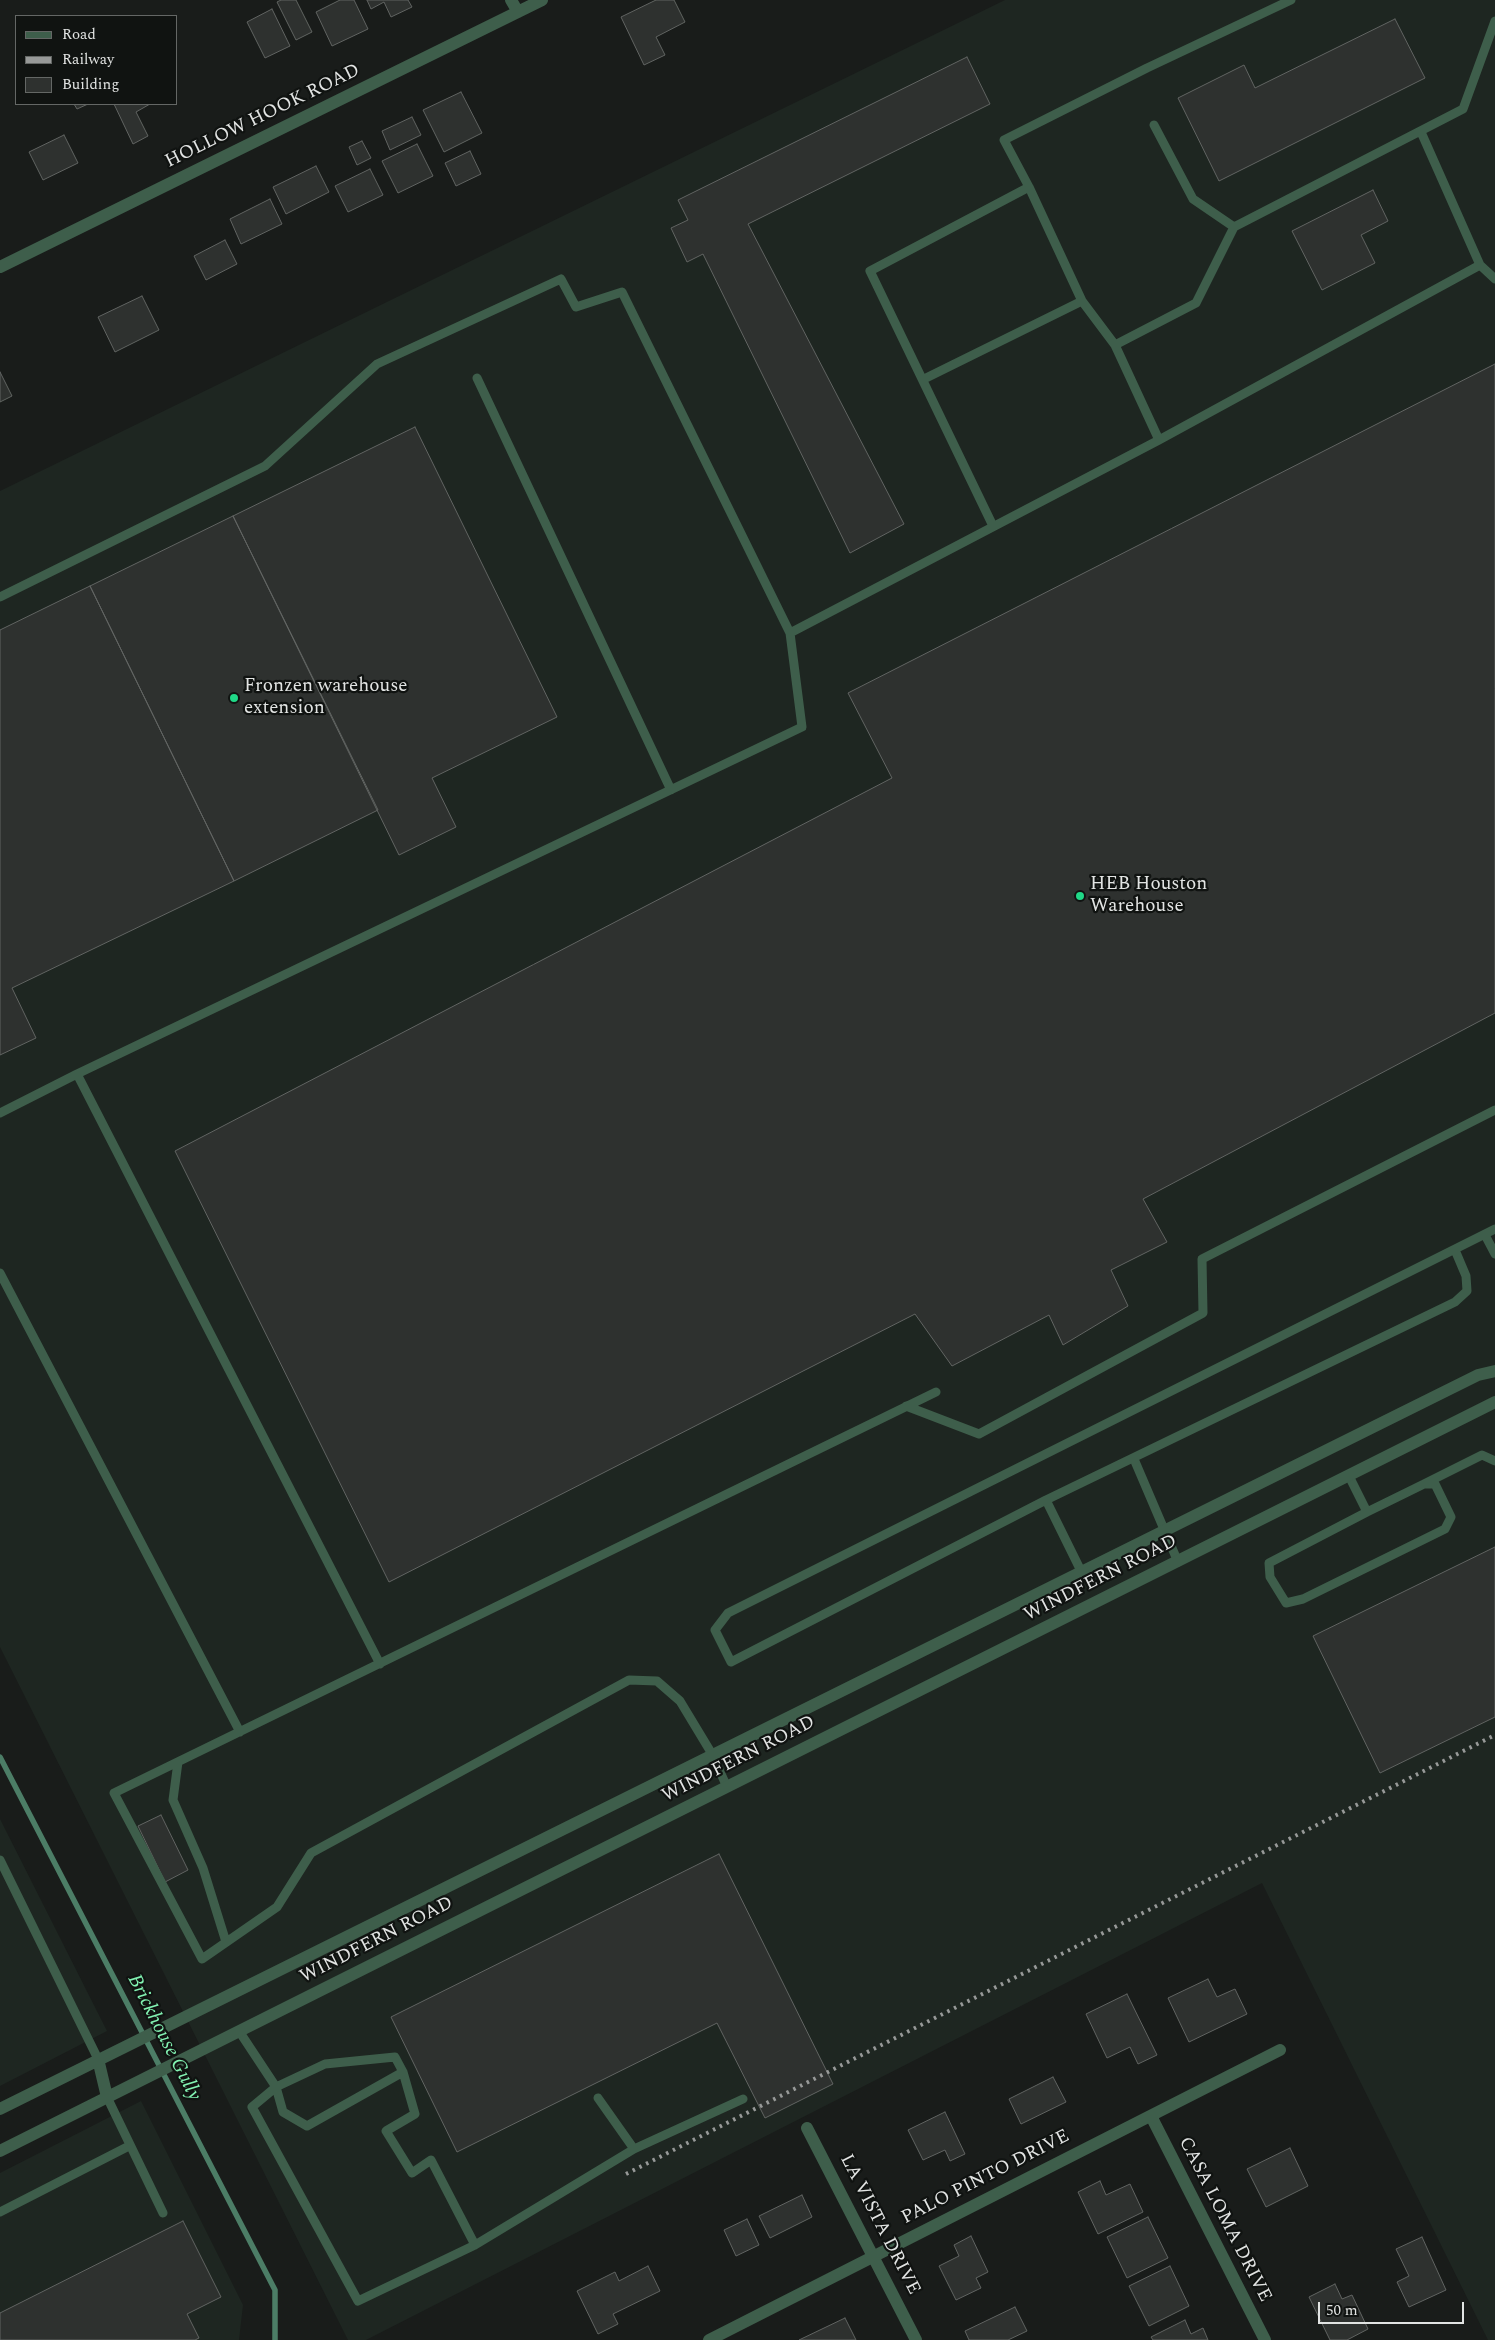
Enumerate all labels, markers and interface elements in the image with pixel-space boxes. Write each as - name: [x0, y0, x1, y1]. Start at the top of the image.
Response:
- legend: [15, 15, 178, 105]
- text: Road: [62, 23, 96, 46]
- text: Railway: [62, 48, 114, 71]
- street label: HOLLOW HOOK ROAD: [162, 60, 364, 174]
- text: Building: [62, 73, 119, 96]
- place label: Fronzen warehouse extension: [244, 676, 408, 720]
- marker: Fronzen warehouse extension: [228, 692, 240, 704]
- place label: HEB Houston Warehouse: [1090, 874, 1207, 918]
- marker: HEB Houston Warehouse: [1074, 890, 1086, 902]
- street label: WINDFERN ROAD: [1021, 1531, 1181, 1627]
- street label: WINDFERN ROAD: [659, 1712, 819, 1808]
- street label: WINDFERN ROAD: [297, 1893, 457, 1989]
- water label: Brickhouse Gully: [121, 1971, 205, 2105]
- street label: PALO PINTO DRIVE: [898, 2126, 1074, 2230]
- street label: CASA LOMA DRIVE: [1172, 2134, 1276, 2306]
- street label: LA VISTA DRIVE: [834, 2151, 924, 2299]
- scale bar: [1320, 2292, 1466, 2324]
- text: 50 m: [1326, 2299, 1358, 2322]

